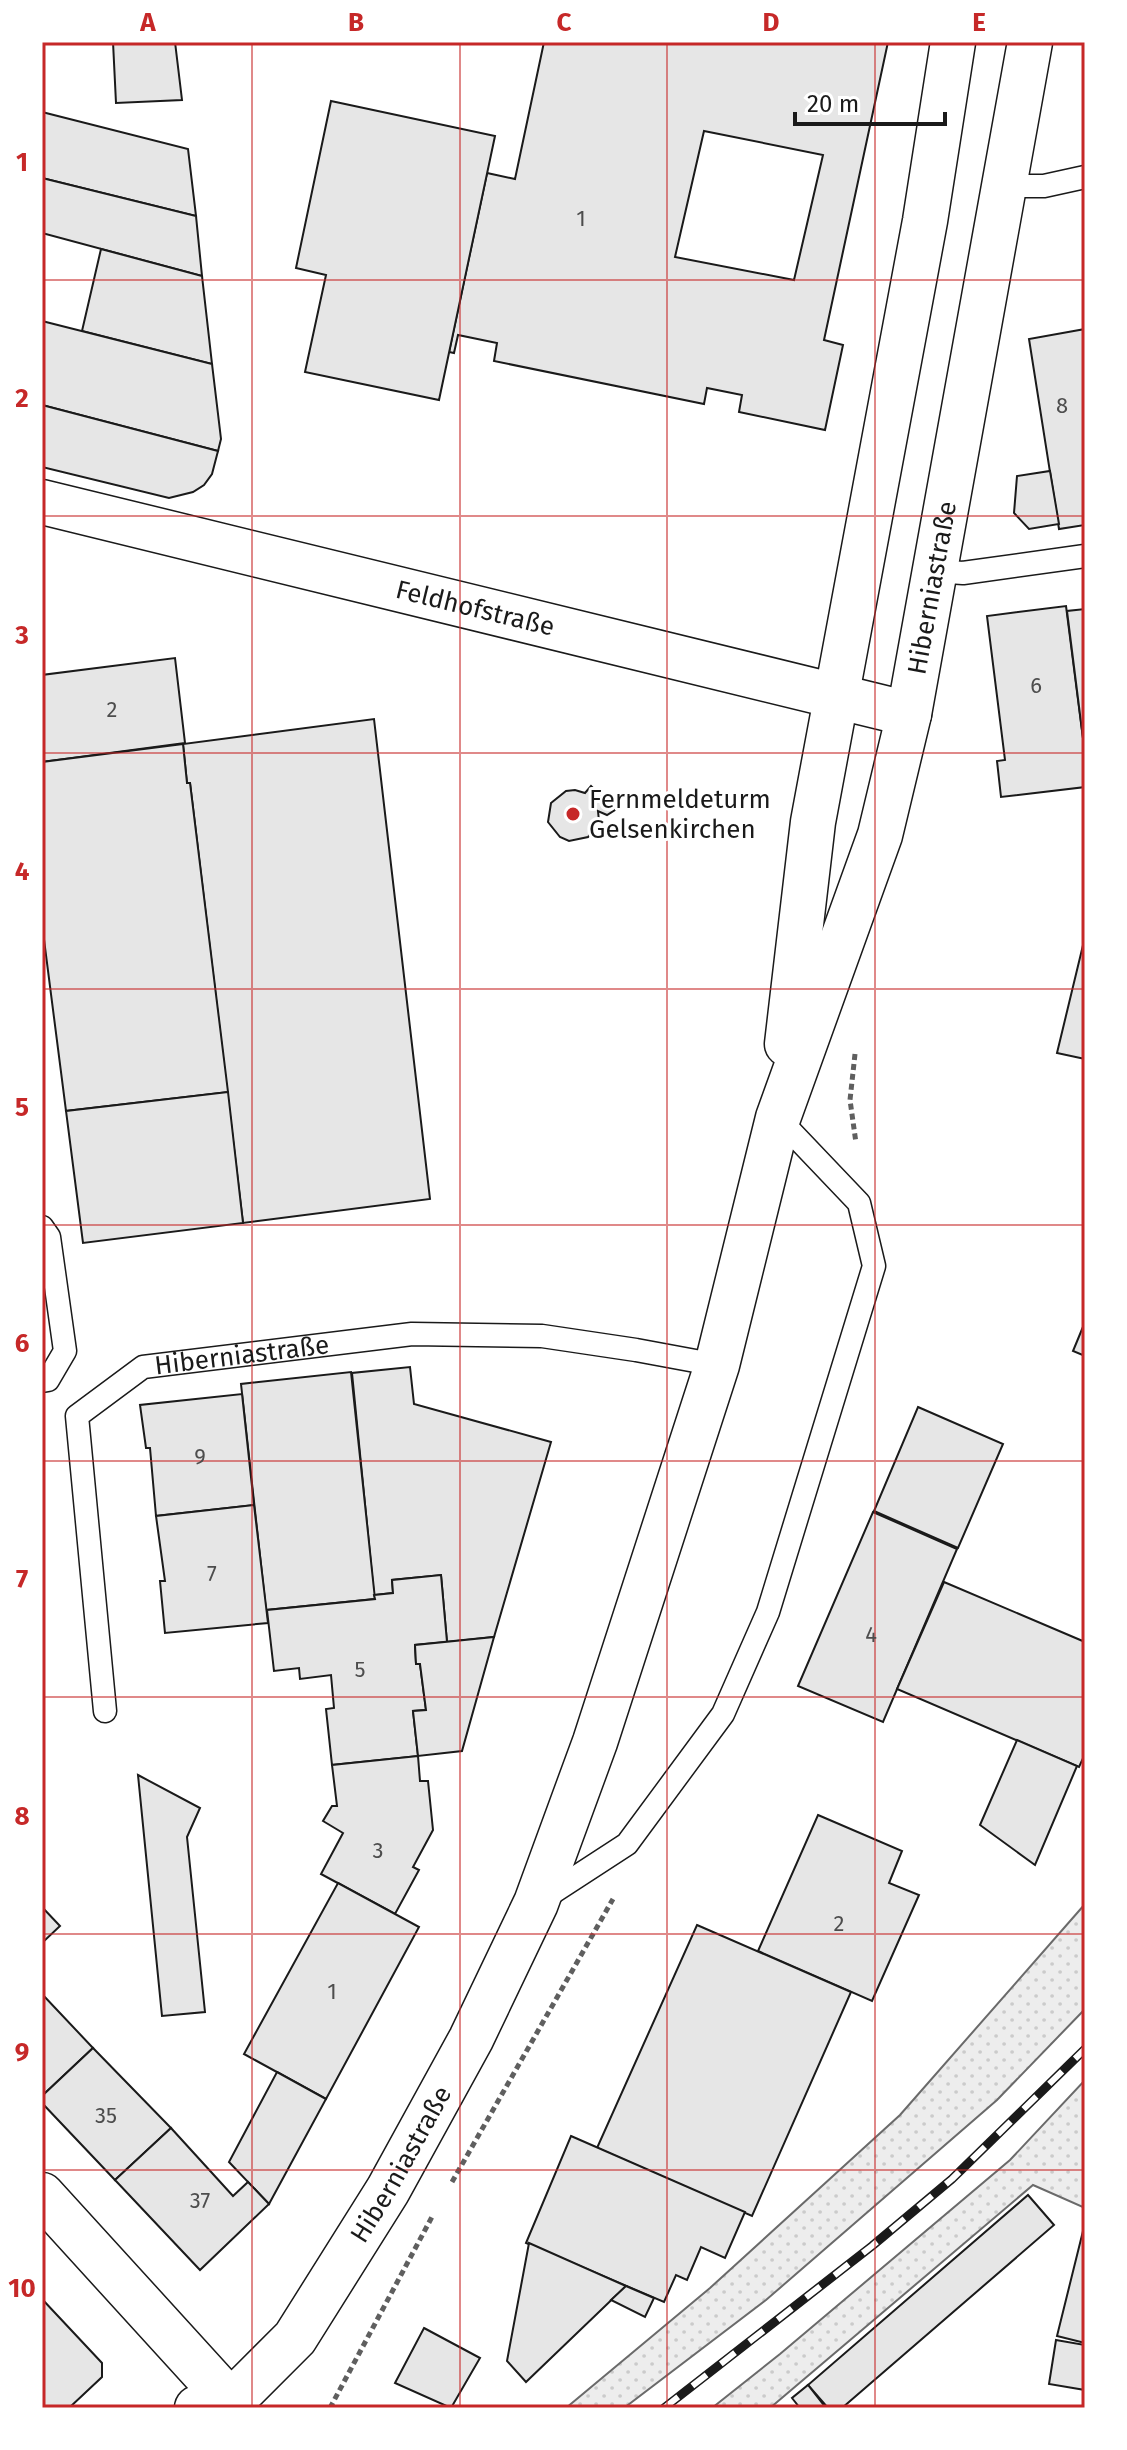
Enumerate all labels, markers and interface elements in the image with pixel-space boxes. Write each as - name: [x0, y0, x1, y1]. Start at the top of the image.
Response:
- text: A: [139, 7, 156, 38]
- text: B: [348, 7, 364, 38]
- text: C: [557, 7, 572, 38]
- text: D: [763, 7, 780, 38]
- text: E: [972, 7, 986, 38]
- scale bar: [795, 76, 945, 126]
- text: 20 m: [807, 90, 859, 118]
- text: 1: [16, 147, 28, 178]
- house number: 1: [576, 205, 586, 232]
- text: 2: [15, 383, 29, 414]
- house number: 8: [1056, 392, 1068, 419]
- street label: Hiberniastraße: [901, 499, 963, 677]
- street label: Feldhofstraße: [392, 574, 558, 643]
- text: 3: [14, 620, 29, 651]
- house number: 6: [1030, 672, 1042, 699]
- house number: 2: [107, 696, 117, 723]
- place label: Fernmeldeturm Gelsenkirchen: [589, 784, 771, 845]
- marker: Fernmeldeturm Gelsenkirchen: [564, 805, 582, 823]
- text: 4: [15, 856, 30, 887]
- text: 5: [15, 1092, 29, 1123]
- text: 6: [15, 1328, 30, 1359]
- street label: Hiberniastraße: [153, 1329, 331, 1381]
- house number: 9: [194, 1443, 206, 1470]
- house number: 7: [207, 1560, 217, 1587]
- text: 7: [16, 1564, 28, 1595]
- house number: 4: [865, 1621, 877, 1648]
- house number: 5: [354, 1656, 366, 1683]
- text: 8: [14, 1801, 30, 1832]
- house number: 3: [373, 1837, 383, 1864]
- house number: 2: [834, 1910, 844, 1937]
- house number: 1: [327, 1978, 337, 2005]
- text: 9: [15, 2037, 29, 2068]
- street label: Hiberniastraße: [344, 2081, 458, 2249]
- house number: 35: [95, 2102, 117, 2129]
- house number: 37: [190, 2187, 211, 2214]
- text: 10: [8, 2273, 36, 2304]

